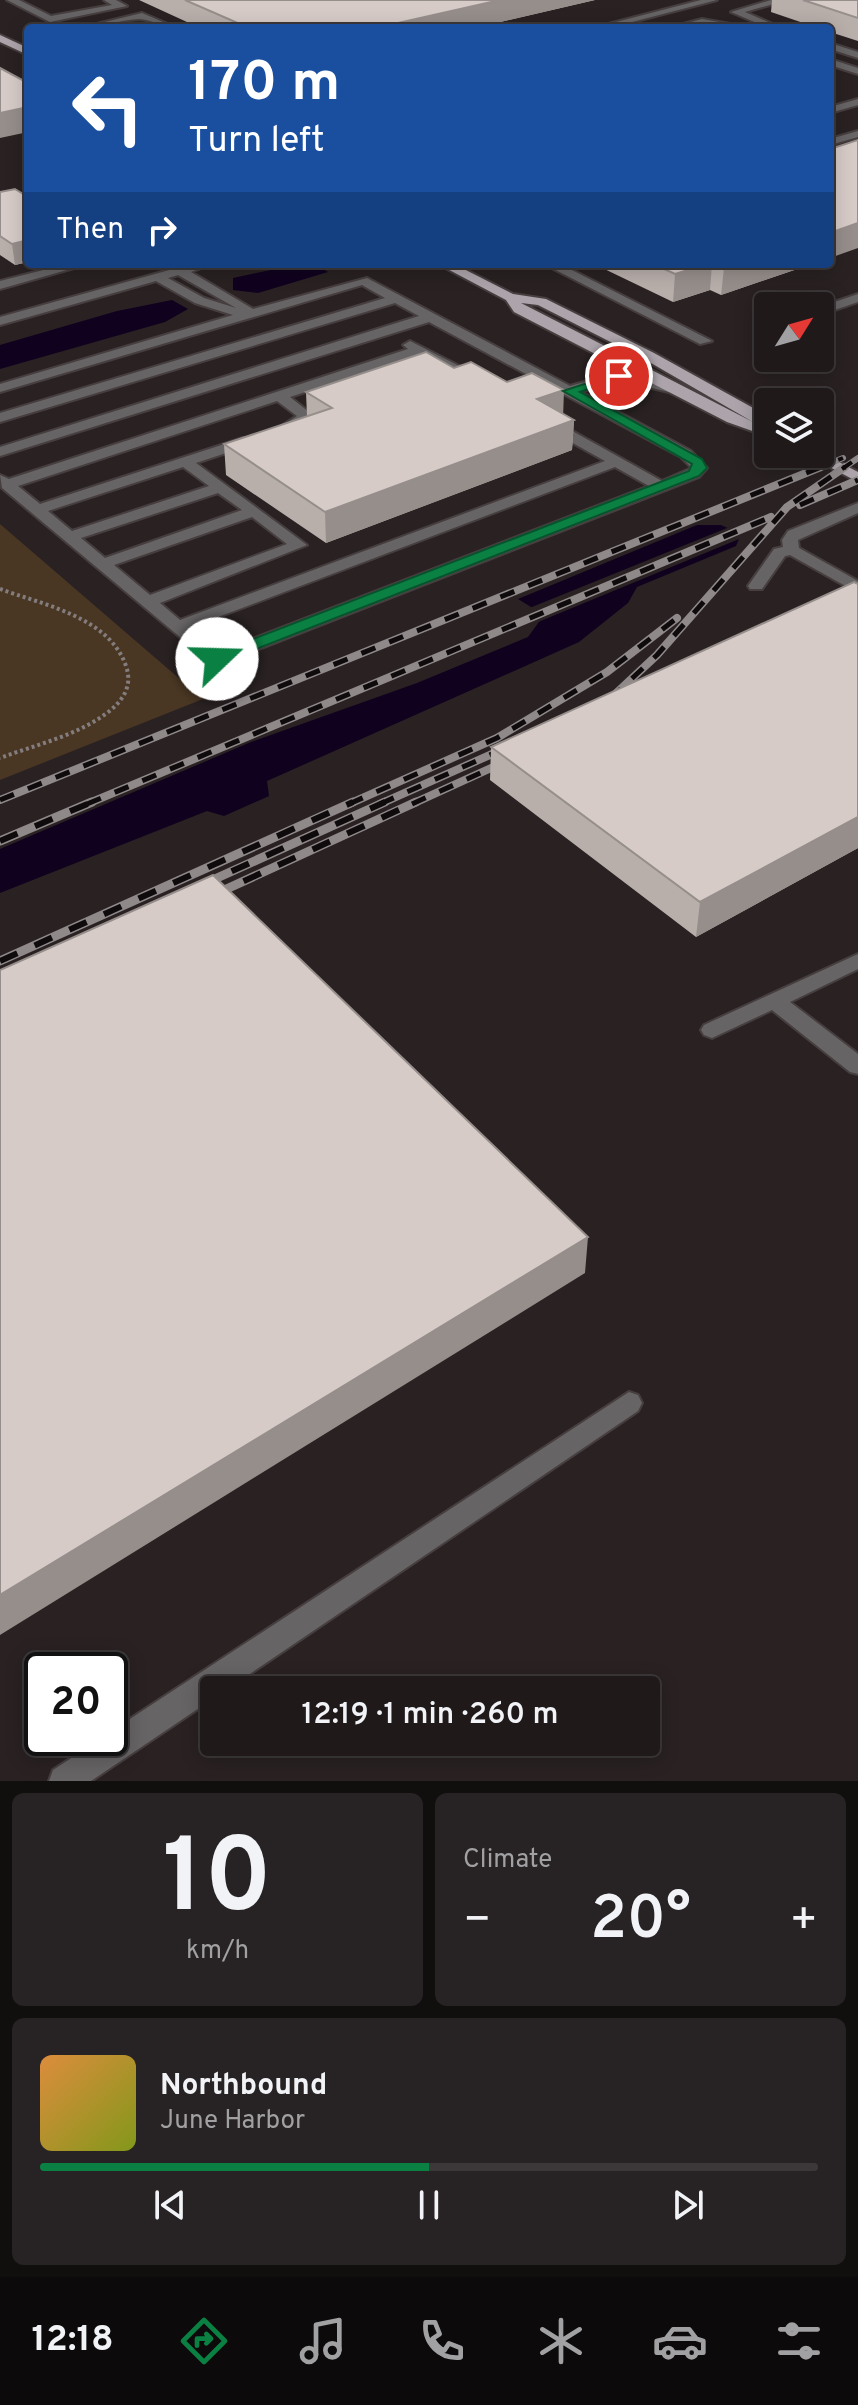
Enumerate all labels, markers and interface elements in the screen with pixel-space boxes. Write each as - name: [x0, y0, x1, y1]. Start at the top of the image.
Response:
- text: 170 m: [188, 50, 340, 120]
- icon: left: [56, 56, 160, 160]
- text: Turn left: [188, 119, 325, 165]
- icon: right: [140, 208, 184, 252]
- text: Then: [56, 212, 124, 249]
- north arrow: [754, 292, 834, 372]
- map controls: [754, 292, 834, 468]
- pin: [585, 342, 653, 410]
- icon: arrive: [597, 354, 641, 398]
- button: layers: [754, 388, 834, 468]
- position arrow: [175, 617, 259, 701]
- speed limit sign: 20: [24, 1652, 128, 1756]
- text: 12:19 · 1 min · 260 m: [302, 1697, 558, 1734]
- text: 10: [163, 1817, 272, 1949]
- text: Climate: [463, 1844, 552, 1877]
- text: 20°: [590, 1884, 691, 1960]
- text: −: [463, 1894, 491, 1950]
- text: +: [790, 1894, 818, 1950]
- text: km/h: [186, 1935, 249, 1968]
- text: Northbound: [160, 2068, 327, 2105]
- text: June Harbor: [160, 2105, 305, 2138]
- icon: previous: [148, 2183, 192, 2227]
- icon: pause: [407, 2183, 451, 2227]
- icon: next: [666, 2183, 710, 2227]
- icon: directions: [176, 2313, 232, 2369]
- icon: music: [295, 2313, 351, 2369]
- icon: phone: [414, 2313, 470, 2369]
- icon: climate: [533, 2313, 589, 2369]
- icon: car: [652, 2313, 708, 2369]
- icon: filters: [771, 2313, 827, 2369]
- text: 12:18: [31, 2318, 114, 2364]

